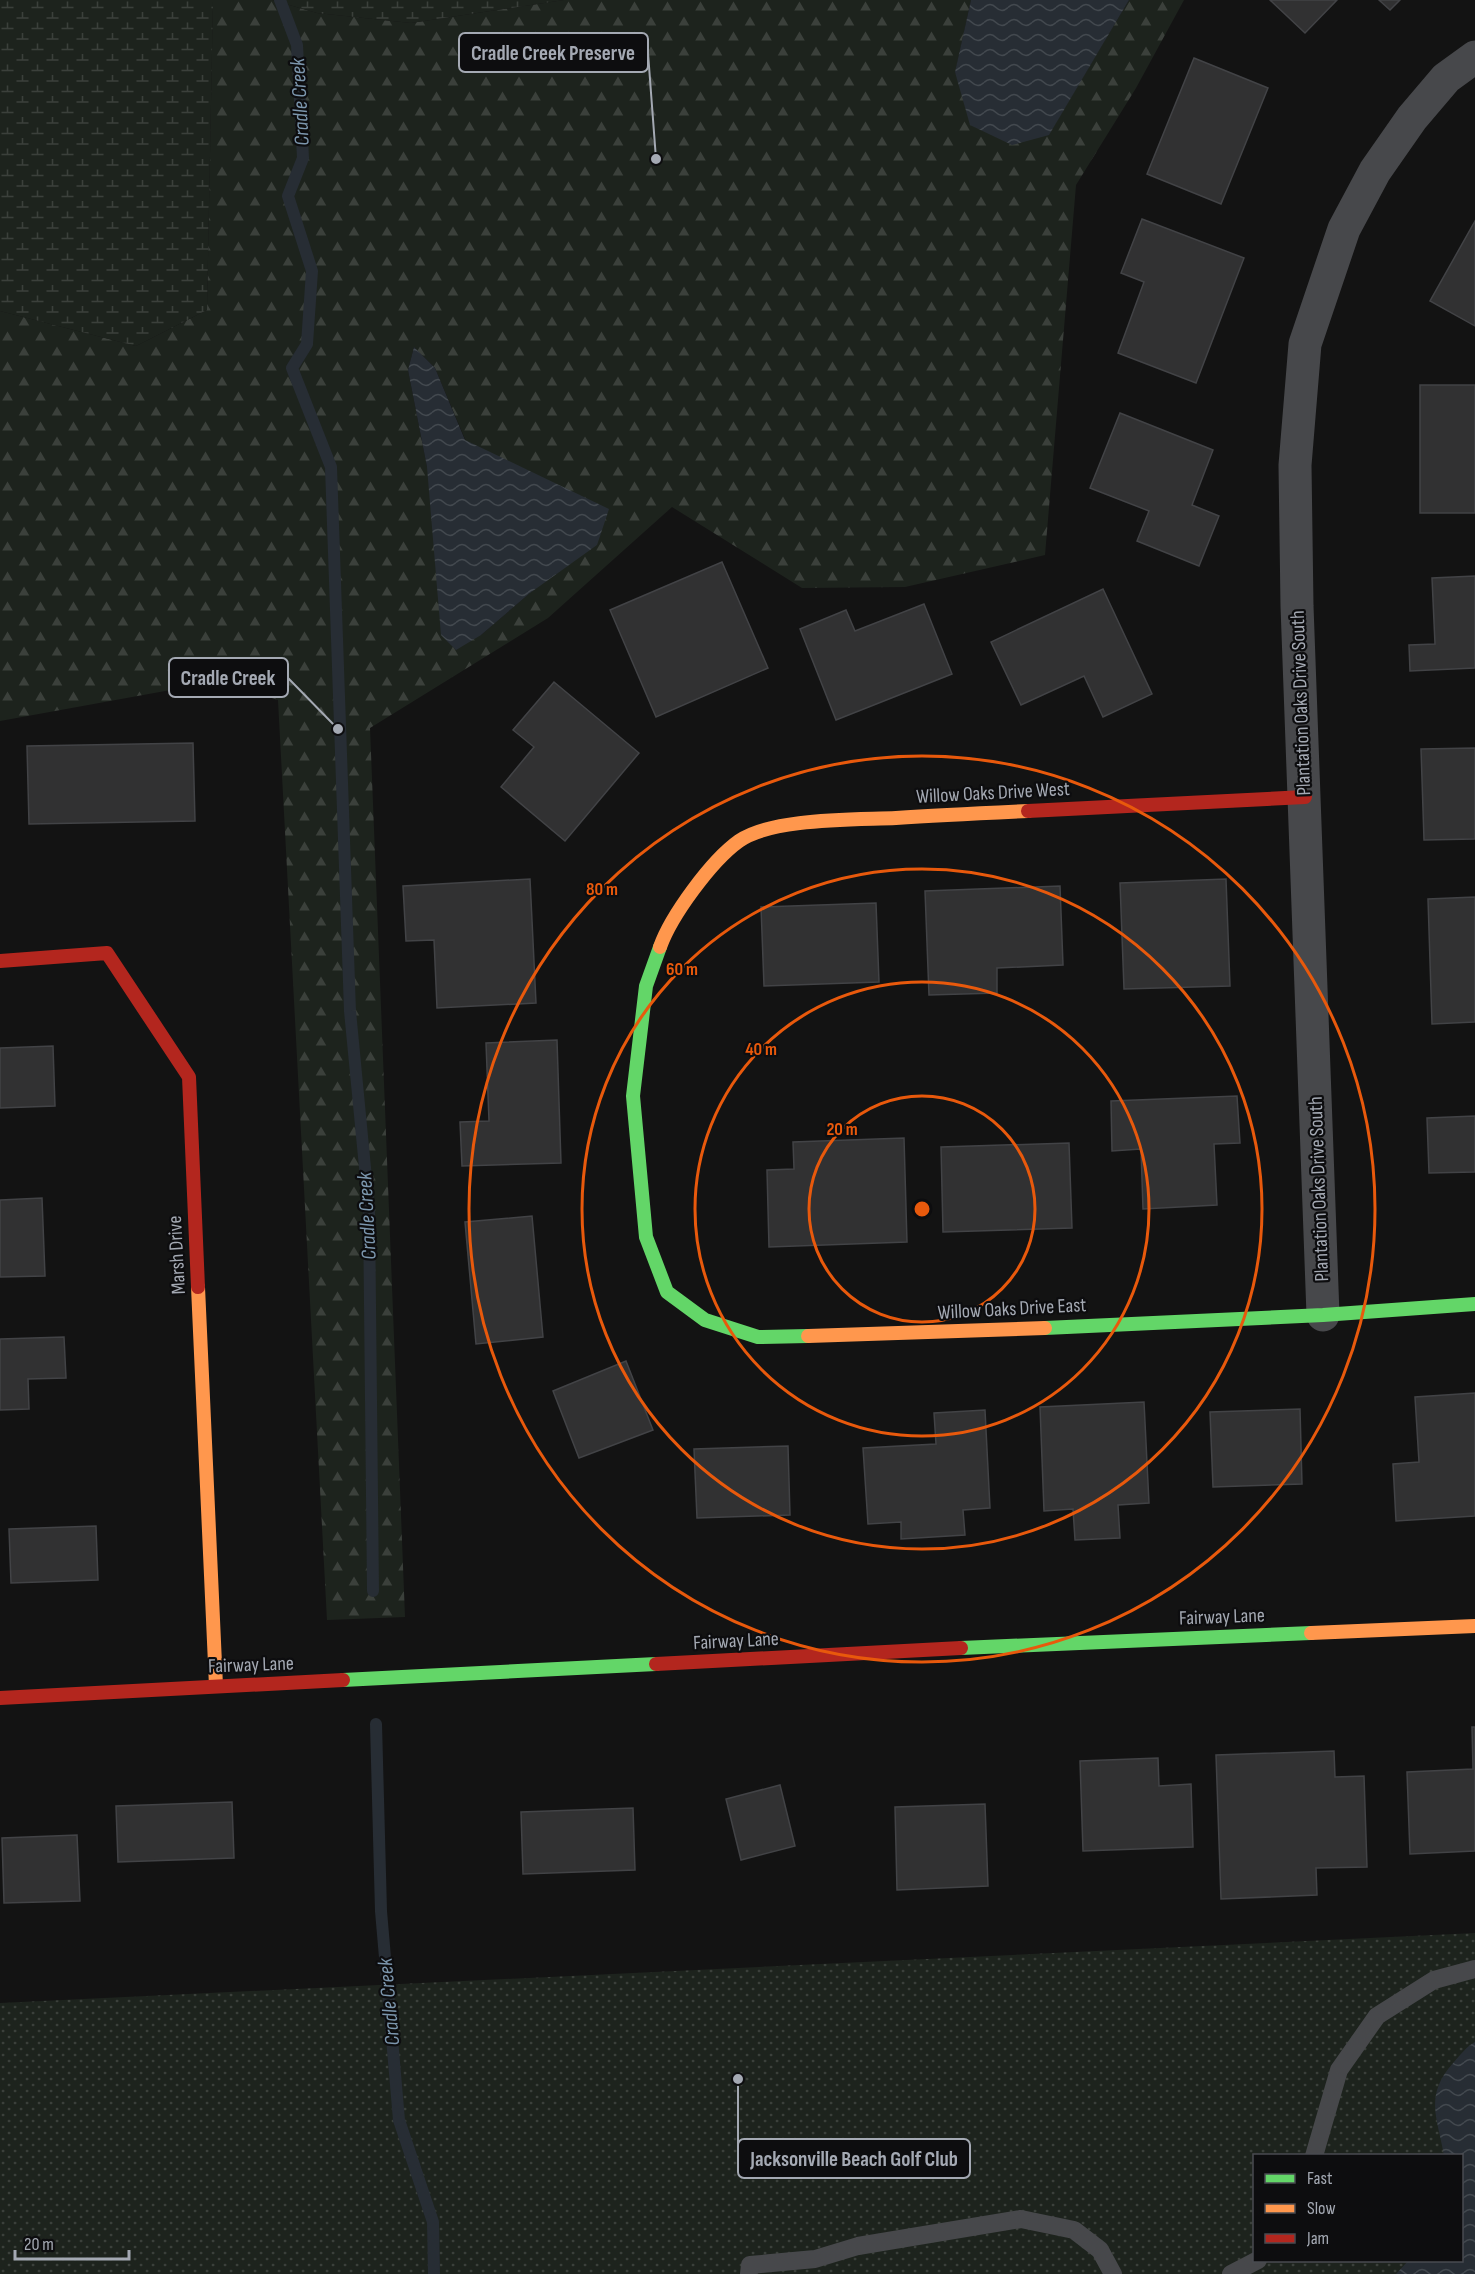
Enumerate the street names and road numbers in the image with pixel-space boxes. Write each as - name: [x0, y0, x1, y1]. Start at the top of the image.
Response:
- street label: Plantation Oaks Drive South: [1286, 610, 1316, 796]
- street label: Willow Oaks Drive West: [915, 777, 1071, 809]
- street label: Plantation Oaks Drive South: [1304, 1096, 1334, 1282]
- street label: Marsh Drive: [163, 1215, 191, 1295]
- street label: Willow Oaks Drive East: [937, 1293, 1087, 1325]
- street label: Fairway Lane: [1179, 1604, 1265, 1630]
- street label: Fairway Lane: [693, 1627, 779, 1655]
- street label: Fairway Lane: [208, 1652, 294, 1678]

